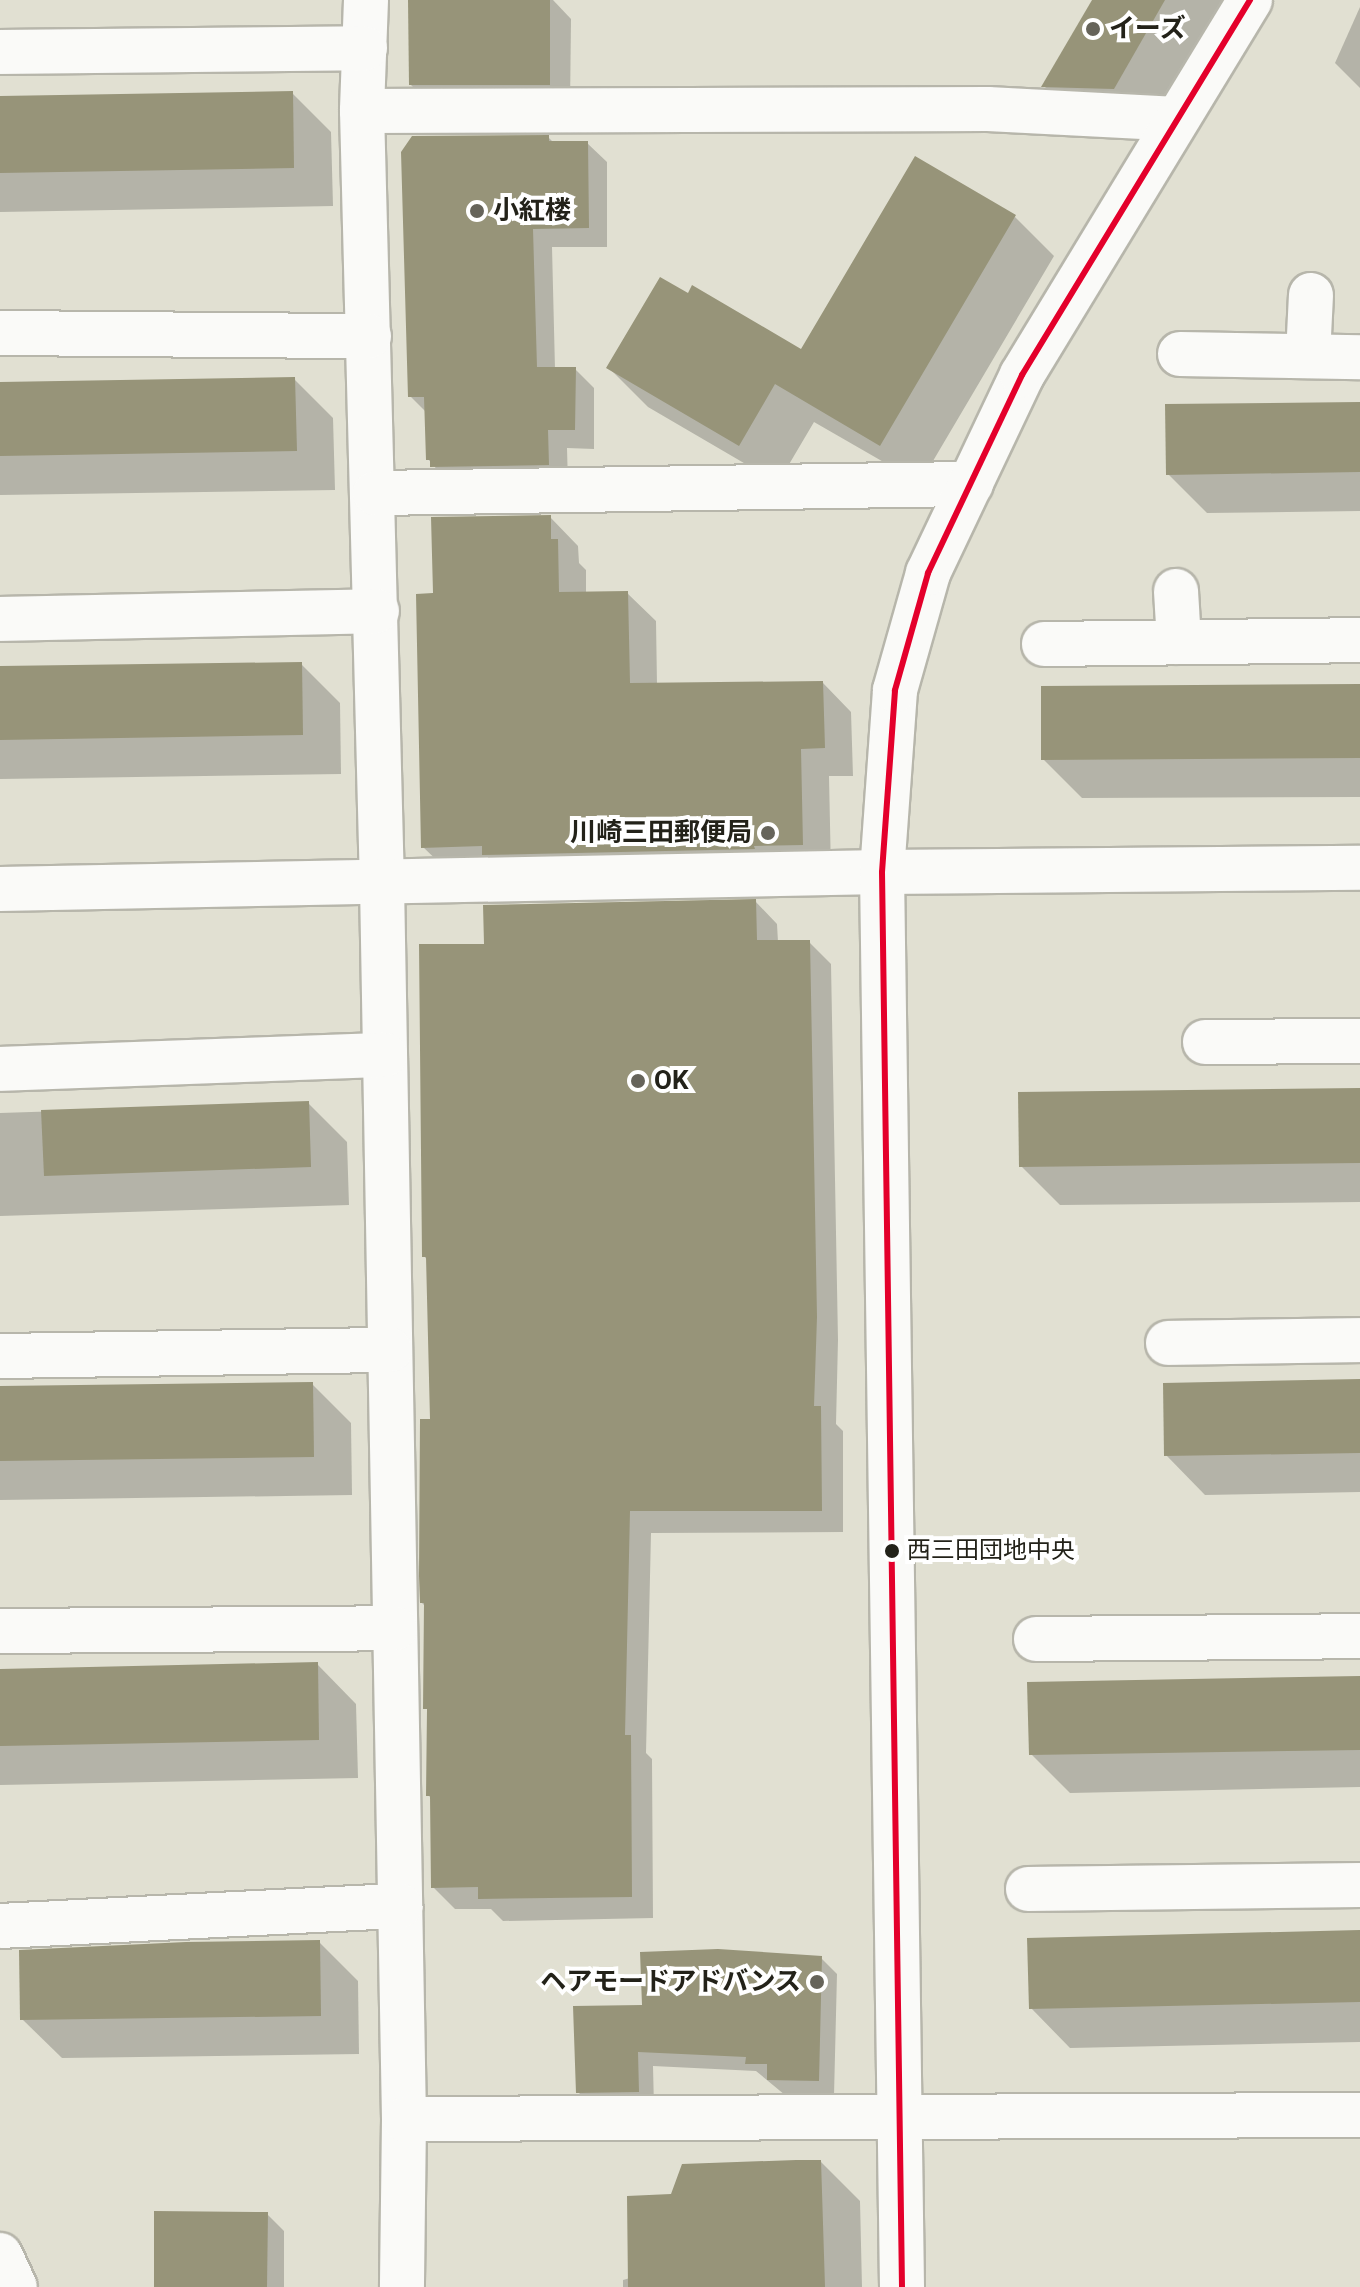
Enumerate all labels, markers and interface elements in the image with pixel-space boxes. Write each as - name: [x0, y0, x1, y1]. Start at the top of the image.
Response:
- place label: イーズ: [1109, 13, 1187, 45]
- marker: イーズ: [1084, 20, 1102, 38]
- place label: 小紅楼: [493, 195, 571, 227]
- marker: 小紅楼: [468, 202, 486, 220]
- place label: 川崎三田郵便局: [570, 817, 752, 849]
- marker: 川崎三田郵便局: [759, 824, 777, 842]
- place label: OK: [654, 1065, 688, 1097]
- marker: OK: [629, 1072, 647, 1090]
- place label: 西三田団地中央: [907, 1537, 1075, 1565]
- marker: 西三田団地中央: [884, 1543, 900, 1559]
- place label: ヘアモードアドバンス: [541, 1966, 801, 1998]
- marker: ヘアモードアドバンス: [808, 1973, 826, 1991]

